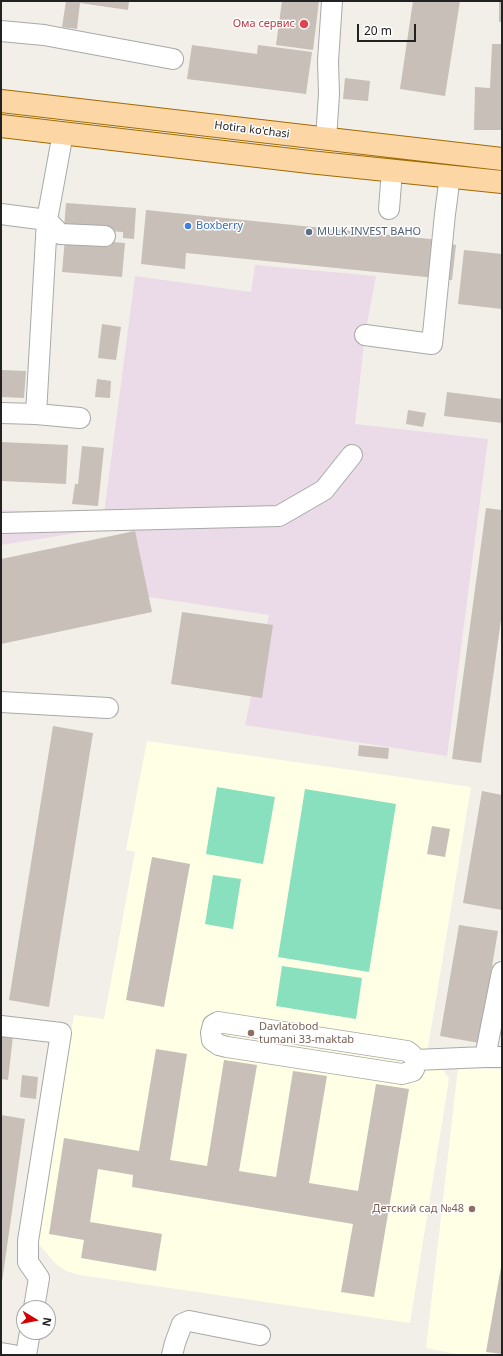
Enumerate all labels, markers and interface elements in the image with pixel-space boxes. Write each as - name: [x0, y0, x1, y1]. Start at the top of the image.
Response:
- scale bar: [359, 16, 418, 42]
- place label: Ома сервис: [233, 17, 295, 31]
- marker: Ома сервис: [298, 18, 310, 30]
- text: 20 m: [364, 22, 392, 39]
- street label: Hotira ko'chasi: [214, 119, 290, 141]
- place label: Boxberry: [196, 219, 243, 233]
- marker: Boxberry: [183, 221, 193, 231]
- place label: MULK INVEST BAHO: [317, 225, 421, 239]
- marker: MULK INVEST BAHO: [304, 227, 314, 237]
- place label: Davlatobod tumani 33-maktab: [259, 1020, 354, 1046]
- marker: Davlatobod tumani 33-maktab: [246, 1028, 256, 1038]
- place label: Детский сад №48: [372, 1202, 464, 1216]
- marker: Детский сад №48: [467, 1204, 477, 1214]
- north arrow: [16, 1300, 56, 1340]
- text: N: [39, 1316, 55, 1328]

